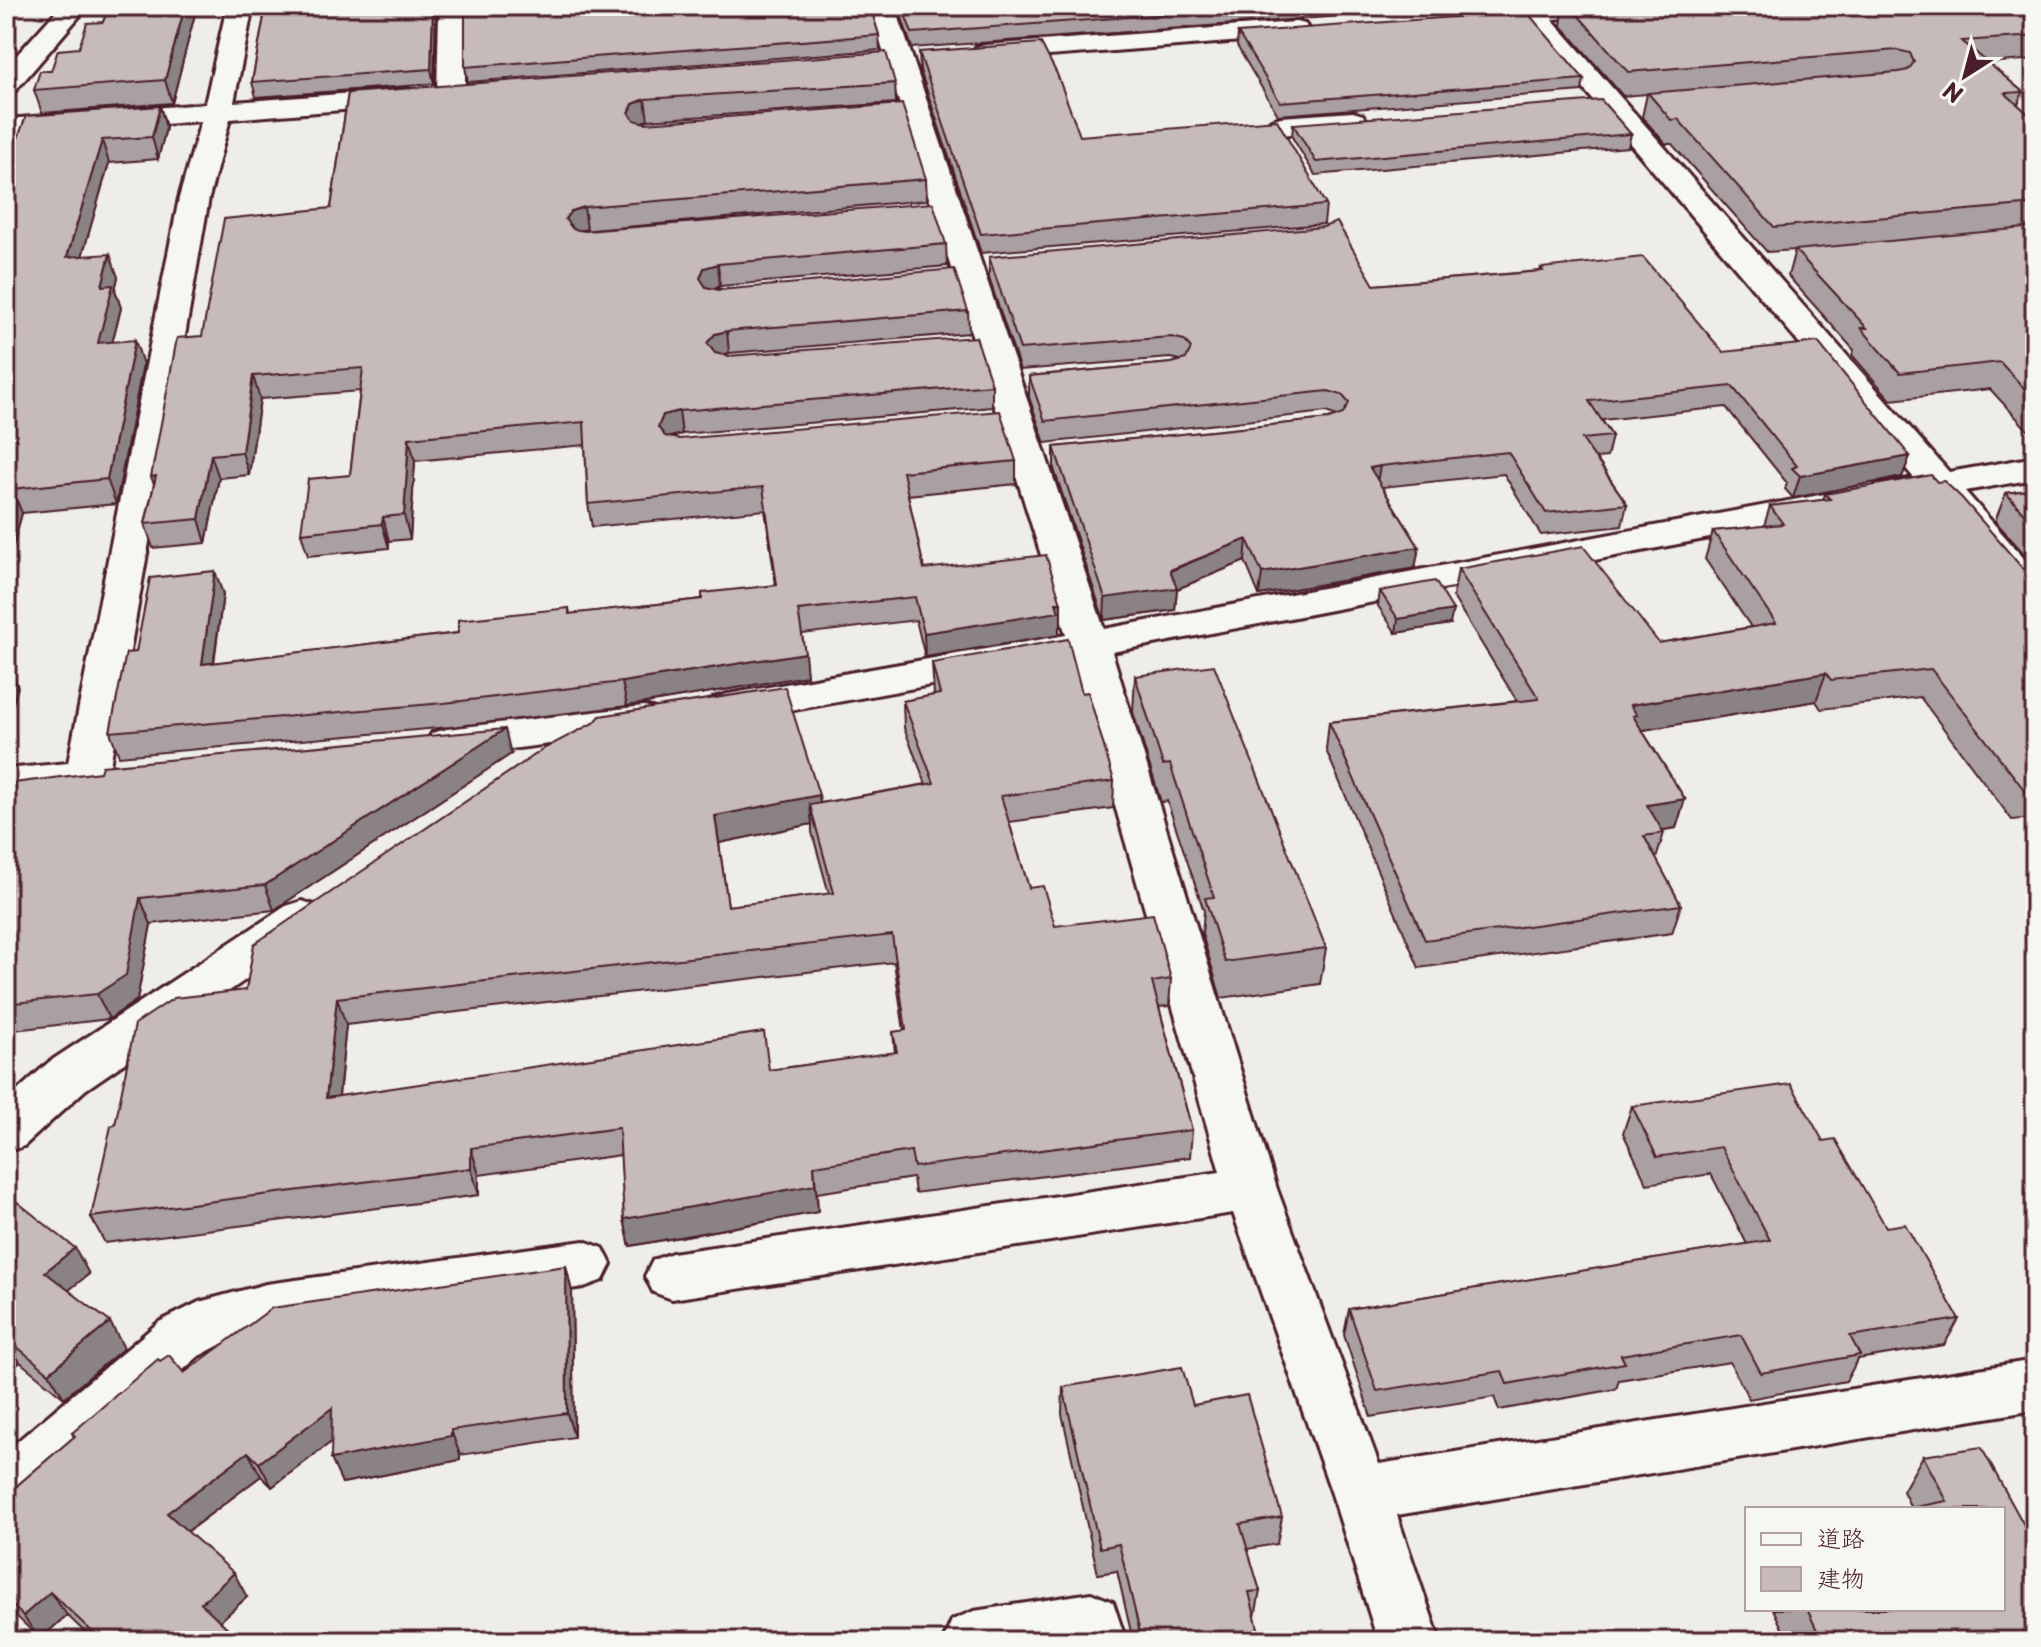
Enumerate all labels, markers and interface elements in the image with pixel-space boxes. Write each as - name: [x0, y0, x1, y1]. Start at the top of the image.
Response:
- north arrow: [1925, 36, 2005, 116]
- text: N: [1936, 75, 1969, 112]
- legend: [1745, 1507, 2005, 1611]
- text: 道路: [1817, 1519, 1865, 1555]
- text: 建物: [1817, 1559, 1865, 1595]

